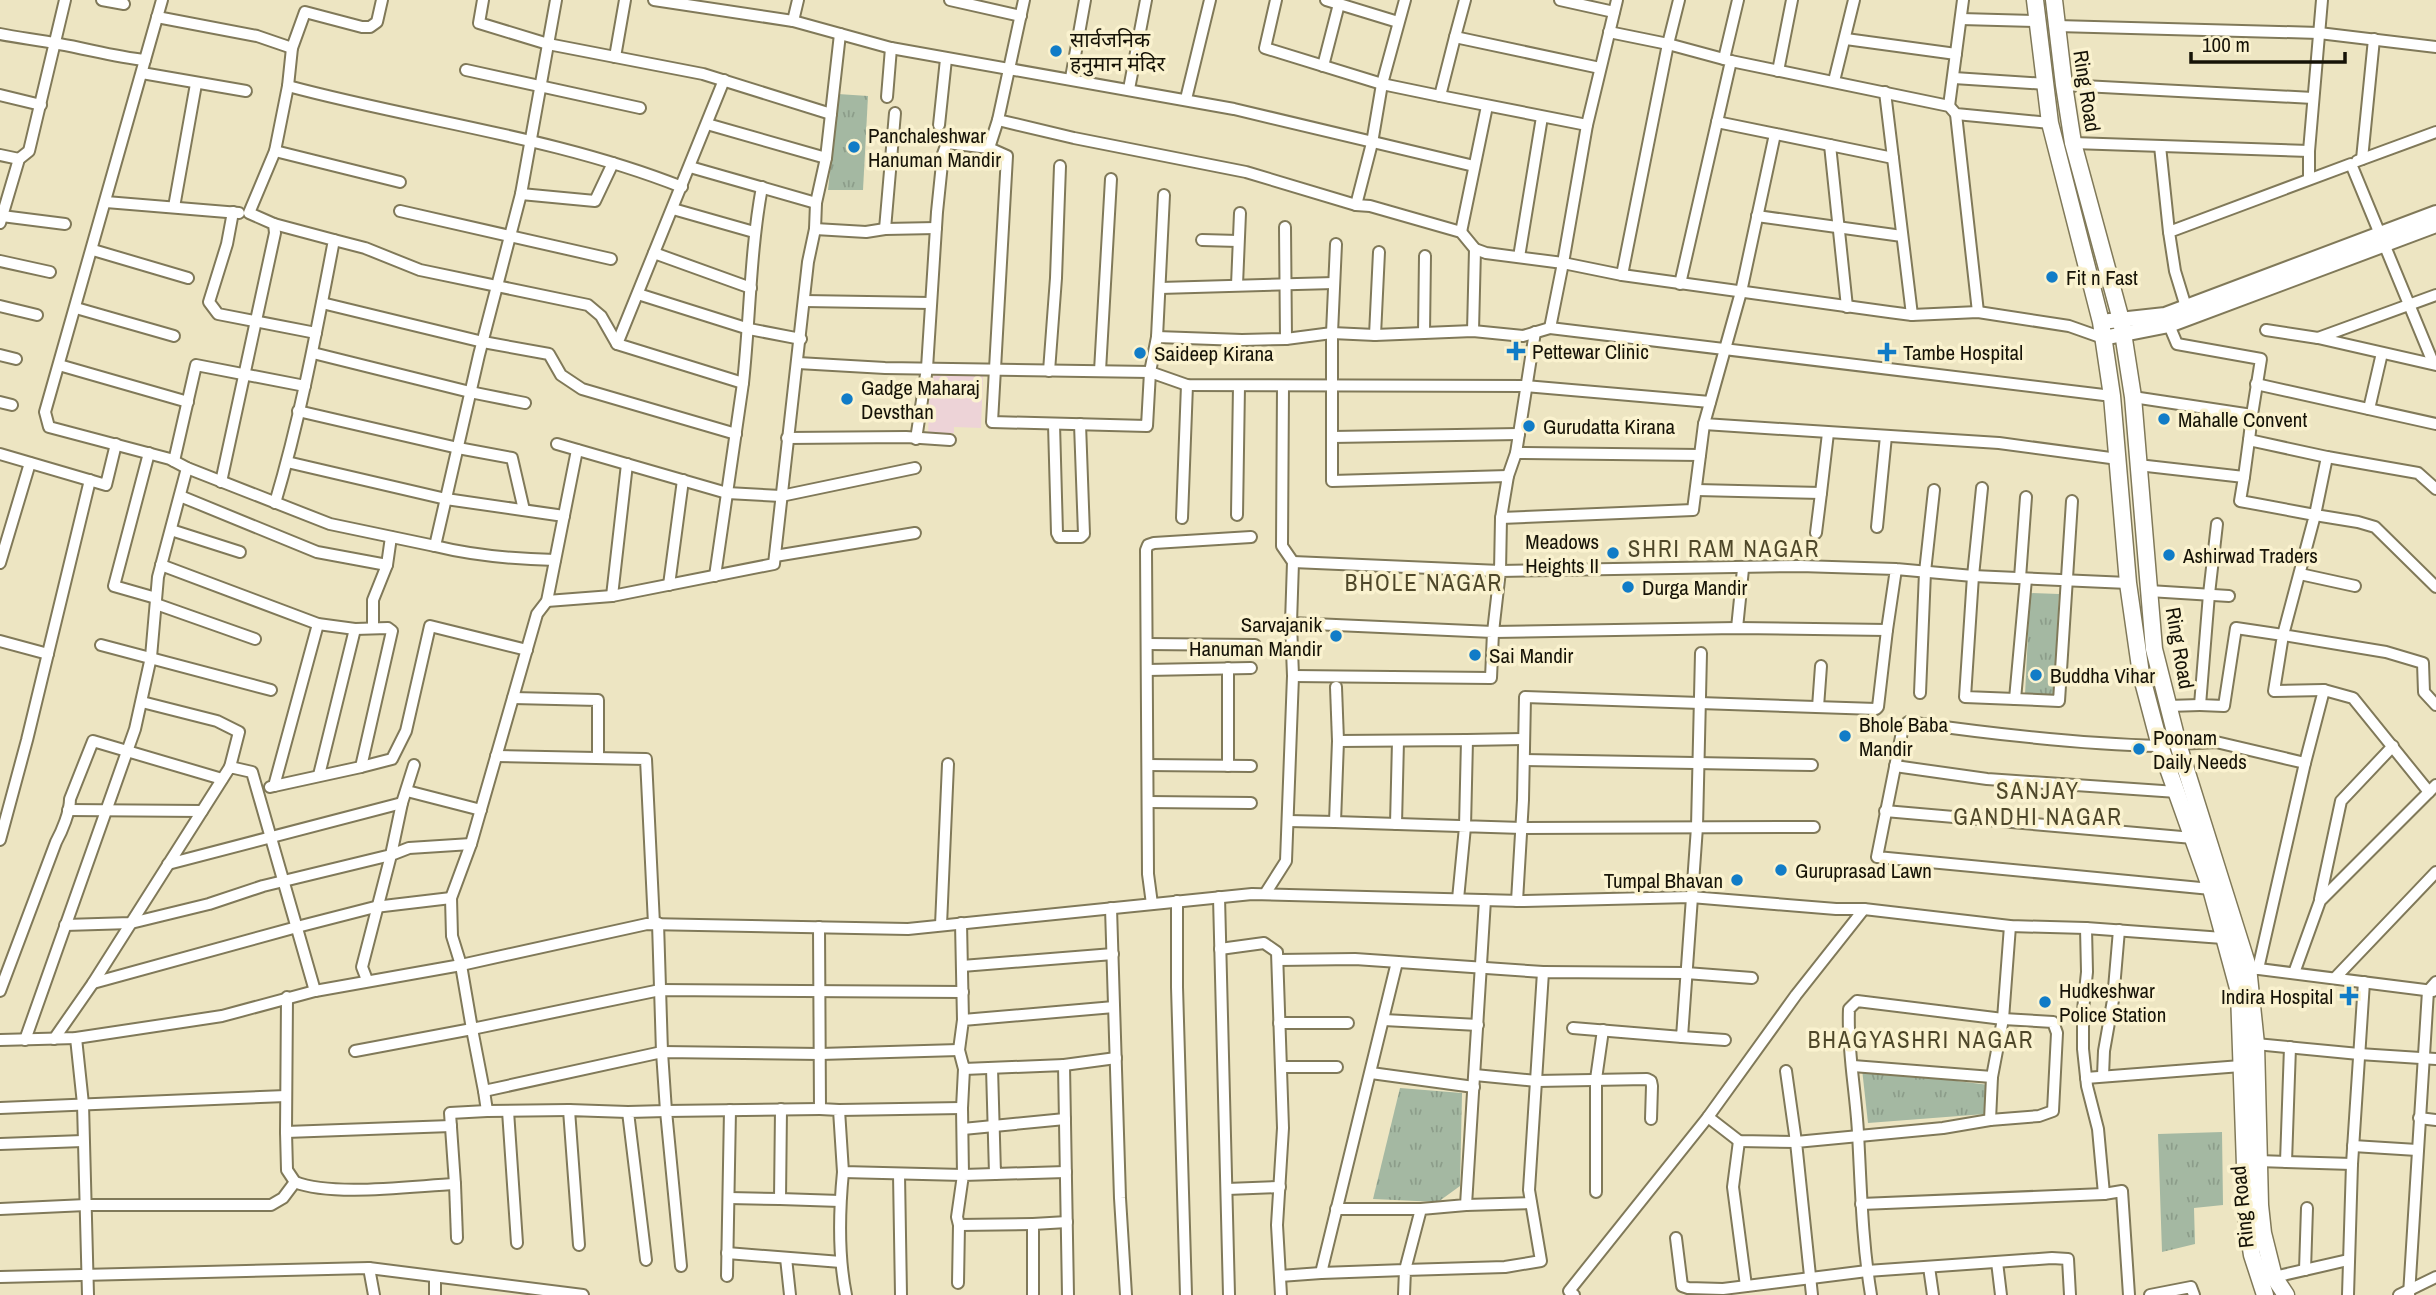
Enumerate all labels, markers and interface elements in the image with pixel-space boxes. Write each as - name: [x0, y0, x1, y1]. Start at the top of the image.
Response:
- scale bar: [2191, 21, 2345, 65]
- place label: सार्वजनिक हनुमान मंदिर: [1070, 25, 1165, 78]
- text: 100 m: [2202, 30, 2250, 59]
- marker: सार्वजनिक हनुमान मंदिर: [1048, 43, 1064, 59]
- street label: Ring Road: [2066, 48, 2108, 134]
- place label: Panchaleshwar Hanuman Mandir: [868, 121, 1001, 174]
- marker: Panchaleshwar Hanuman Mandir: [846, 139, 862, 155]
- place label: Fit n Fast: [2066, 263, 2138, 292]
- marker: Fit n Fast: [2044, 269, 2060, 285]
- place label: Pettewar Clinic: [1532, 337, 1649, 366]
- place label: Tambe Hospital: [1903, 338, 2023, 367]
- place label: Saideep Kirana: [1154, 339, 1274, 368]
- marker: Pettewar Clinic: [1506, 341, 1526, 361]
- marker: Tambe Hospital: [1877, 342, 1897, 362]
- marker: Saideep Kirana: [1132, 345, 1148, 361]
- place label: Gadge Maharaj Devsthan: [861, 373, 980, 426]
- marker: Gadge Maharaj Devsthan: [839, 391, 855, 407]
- place label: Mahalle Convent: [2178, 405, 2307, 434]
- marker: Mahalle Convent: [2156, 411, 2172, 427]
- place label: Gurudatta Kirana: [1543, 412, 1676, 441]
- marker: Gurudatta Kirana: [1521, 418, 1537, 434]
- place label: Meadows Heights II: [1525, 527, 1599, 580]
- district label: SHRI RAM NAGAR: [1628, 533, 1820, 564]
- place label: Ashirwad Traders: [2182, 541, 2318, 570]
- marker: Meadows Heights II: [1605, 545, 1621, 561]
- marker: Ashirwad Traders: [2161, 547, 2177, 563]
- district label: BHOLE NAGAR: [1345, 567, 1503, 598]
- place label: Durga Mandir: [1642, 573, 1748, 602]
- marker: Durga Mandir: [1620, 579, 1636, 595]
- street label: Ring Road: [2159, 605, 2201, 691]
- place label: Sarvajanik Hanuman Mandir: [1189, 610, 1322, 663]
- marker: Sarvajanik Hanuman Mandir: [1328, 628, 1344, 644]
- place label: Sai Mandir: [1489, 641, 1573, 670]
- marker: Sai Mandir: [1467, 647, 1483, 663]
- place label: Buddha Vihar: [2050, 661, 2155, 690]
- marker: Buddha Vihar: [2028, 667, 2044, 683]
- place label: Bhole Baba Mandir: [1859, 710, 1948, 763]
- place label: Poonam Daily Needs: [2153, 723, 2247, 776]
- marker: Bhole Baba Mandir: [1837, 728, 1853, 744]
- marker: Poonam Daily Needs: [2131, 741, 2147, 757]
- district label: SANJAY GANDHI NAGAR: [1953, 775, 2123, 832]
- place label: Guruprasad Lawn: [1795, 856, 1932, 885]
- marker: Guruprasad Lawn: [1773, 862, 1789, 878]
- place label: Tumpal Bhavan: [1604, 866, 1723, 895]
- marker: Tumpal Bhavan: [1729, 872, 1745, 888]
- place label: Hudkeshwar Police Station: [2059, 976, 2166, 1029]
- place label: Indira Hospital: [2221, 982, 2333, 1011]
- marker: Indira Hospital: [2339, 986, 2359, 1006]
- marker: Hudkeshwar Police Station: [2037, 994, 2053, 1010]
- district label: BHAGYASHRI NAGAR: [1808, 1024, 2034, 1055]
- street label: Ring Road: [2223, 1165, 2261, 1249]

